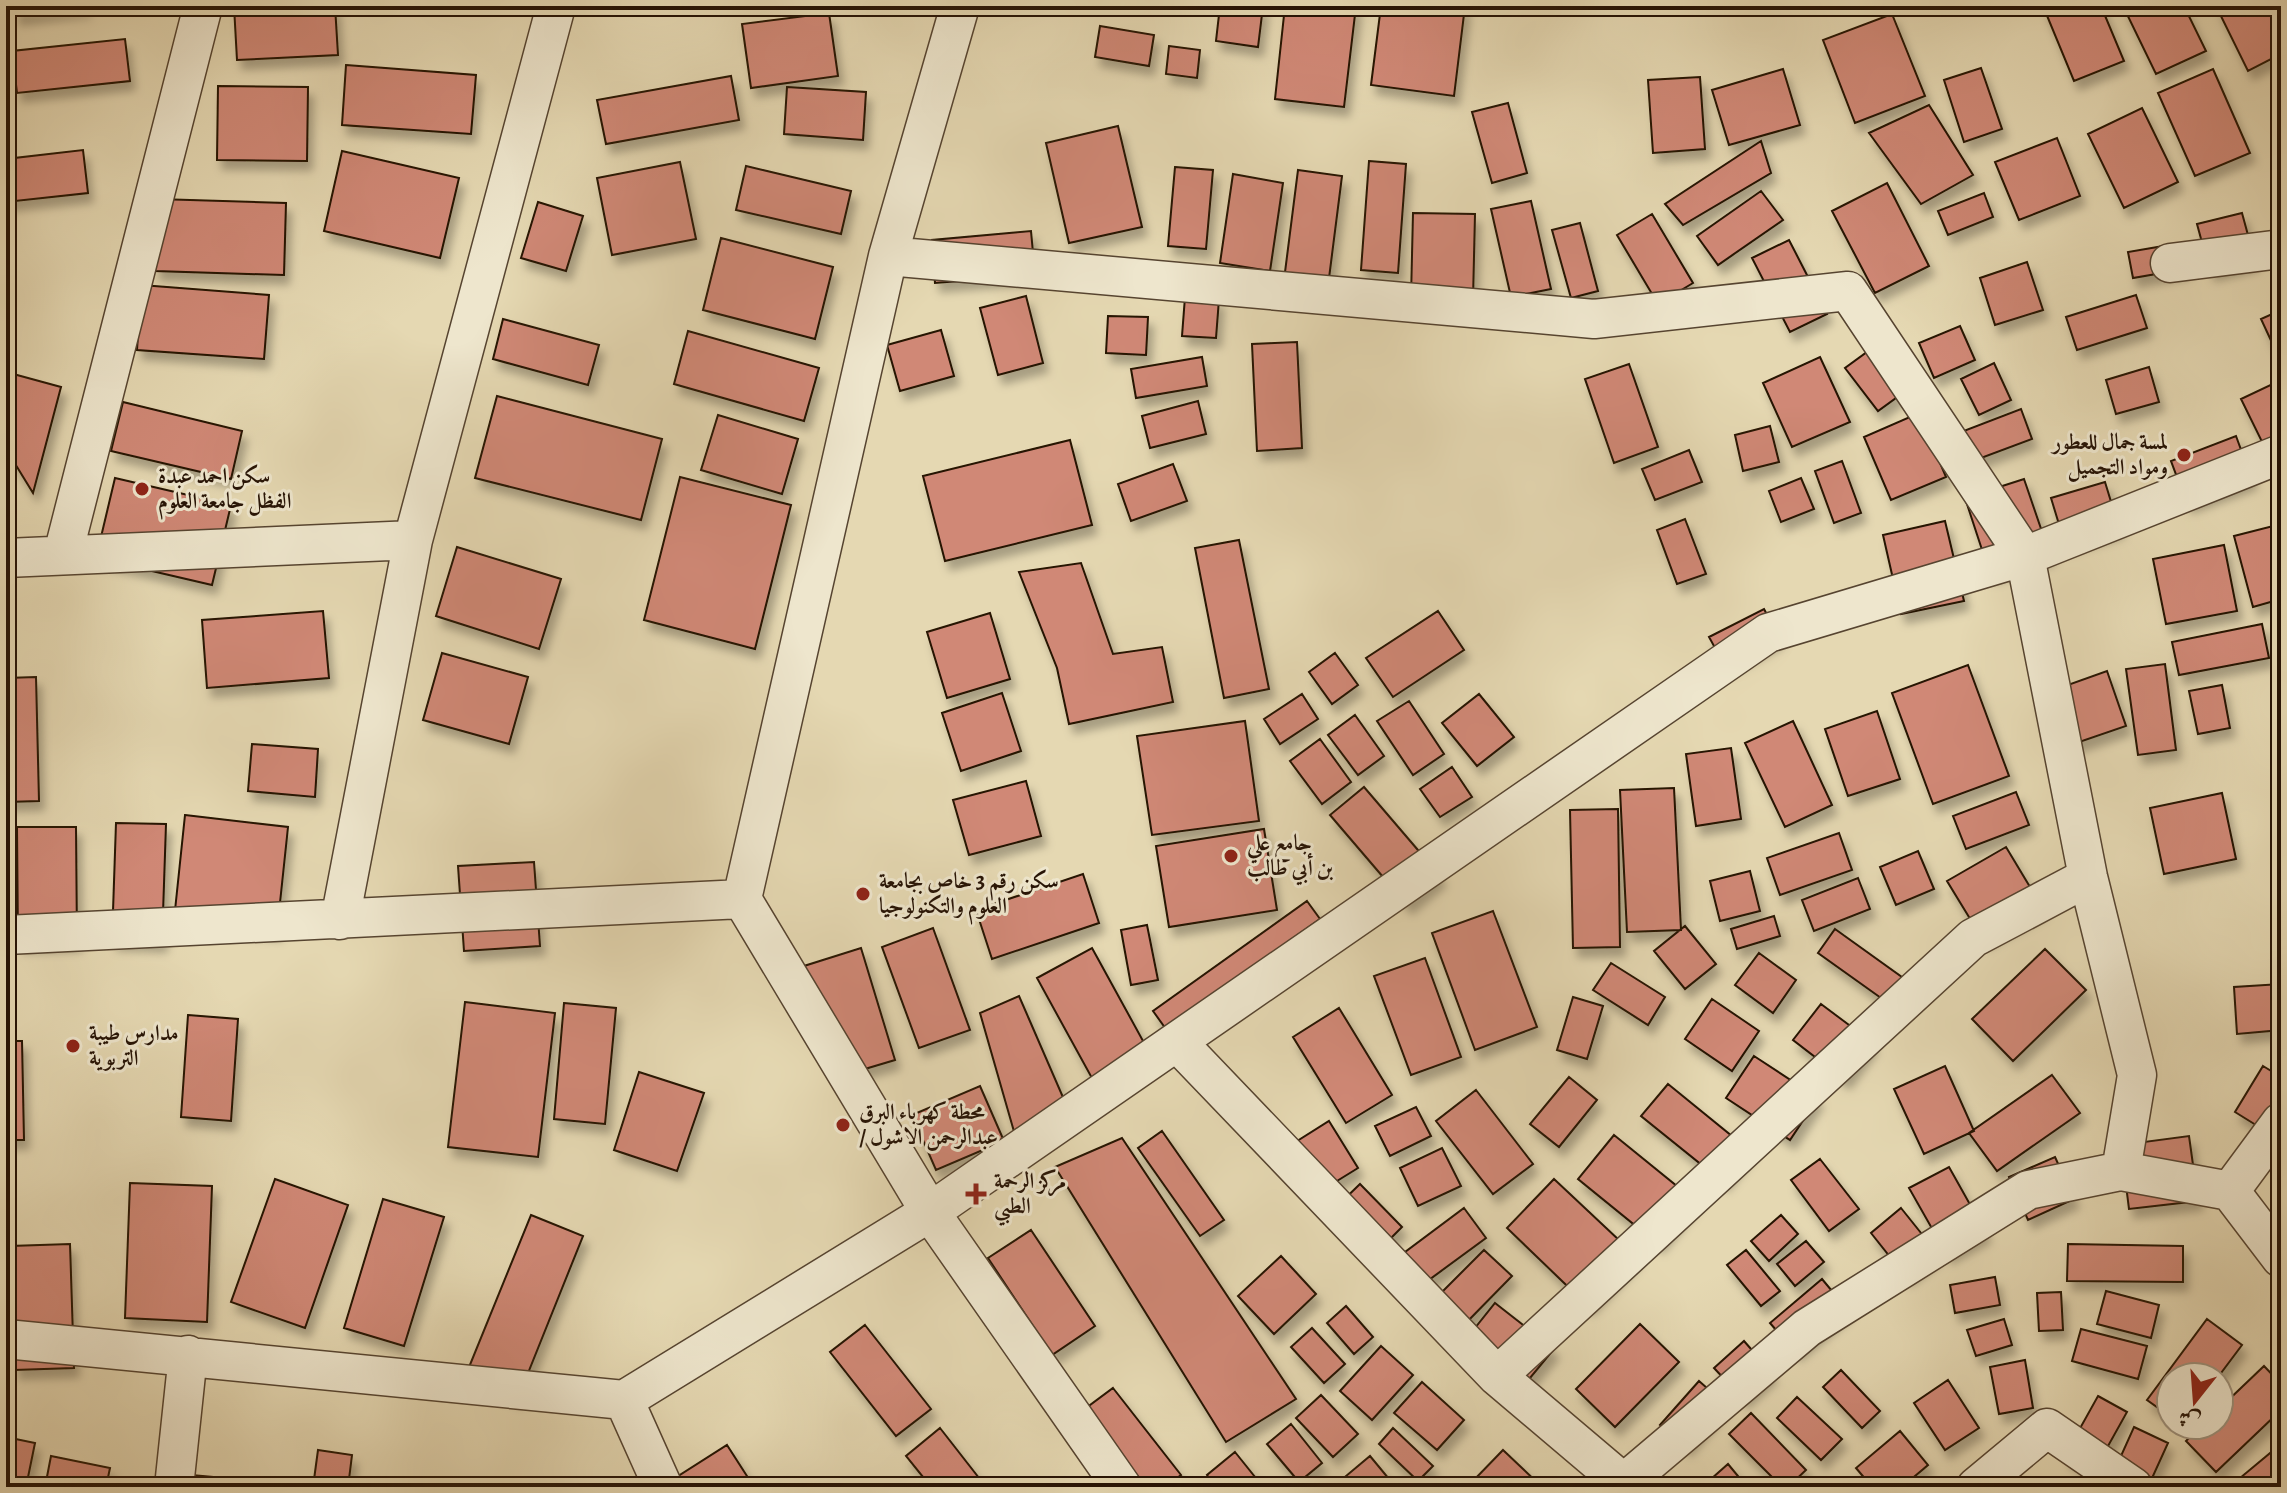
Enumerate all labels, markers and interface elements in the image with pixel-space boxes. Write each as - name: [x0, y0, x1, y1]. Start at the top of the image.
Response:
- place label: لمسة جمال للعطور ومواد التجميل: [2050, 427, 2168, 482]
- marker: لمسة جمال للعطور ومواد التجميل: [2175, 446, 2193, 464]
- place label: سكن احمد عبدة الفظل جامعة العلوم: [158, 461, 291, 520]
- marker: سكن احمد عبدة الفظل جامعة العلوم: [133, 480, 151, 498]
- place label: جامع علي بن أبي طالب: [1246, 828, 1333, 886]
- marker: جامع علي بن أبي طالب: [1222, 847, 1240, 865]
- place label: سكن رقم 3 خاص بجامعة العلوم والتكنولوجيا: [879, 866, 1059, 925]
- marker: سكن رقم 3 خاص بجامعة العلوم والتكنولوجيا: [854, 885, 872, 903]
- place label: مدارس طيبة التربوية: [89, 1018, 179, 1073]
- marker: مدارس طيبة التربوية: [64, 1037, 82, 1055]
- place label: محطة كهرباء البرق / عبدالرحمن الاشول: [859, 1097, 998, 1152]
- marker: محطة كهرباء البرق / عبدالرحمن الاشول: [834, 1116, 852, 1134]
- place label: مركز الرحمة الطبي: [994, 1166, 1066, 1226]
- marker: مركز الرحمة الطبي: [965, 1183, 987, 1205]
- north arrow: [2155, 1361, 2235, 1441]
- text: ش: [2175, 1402, 2204, 1437]

